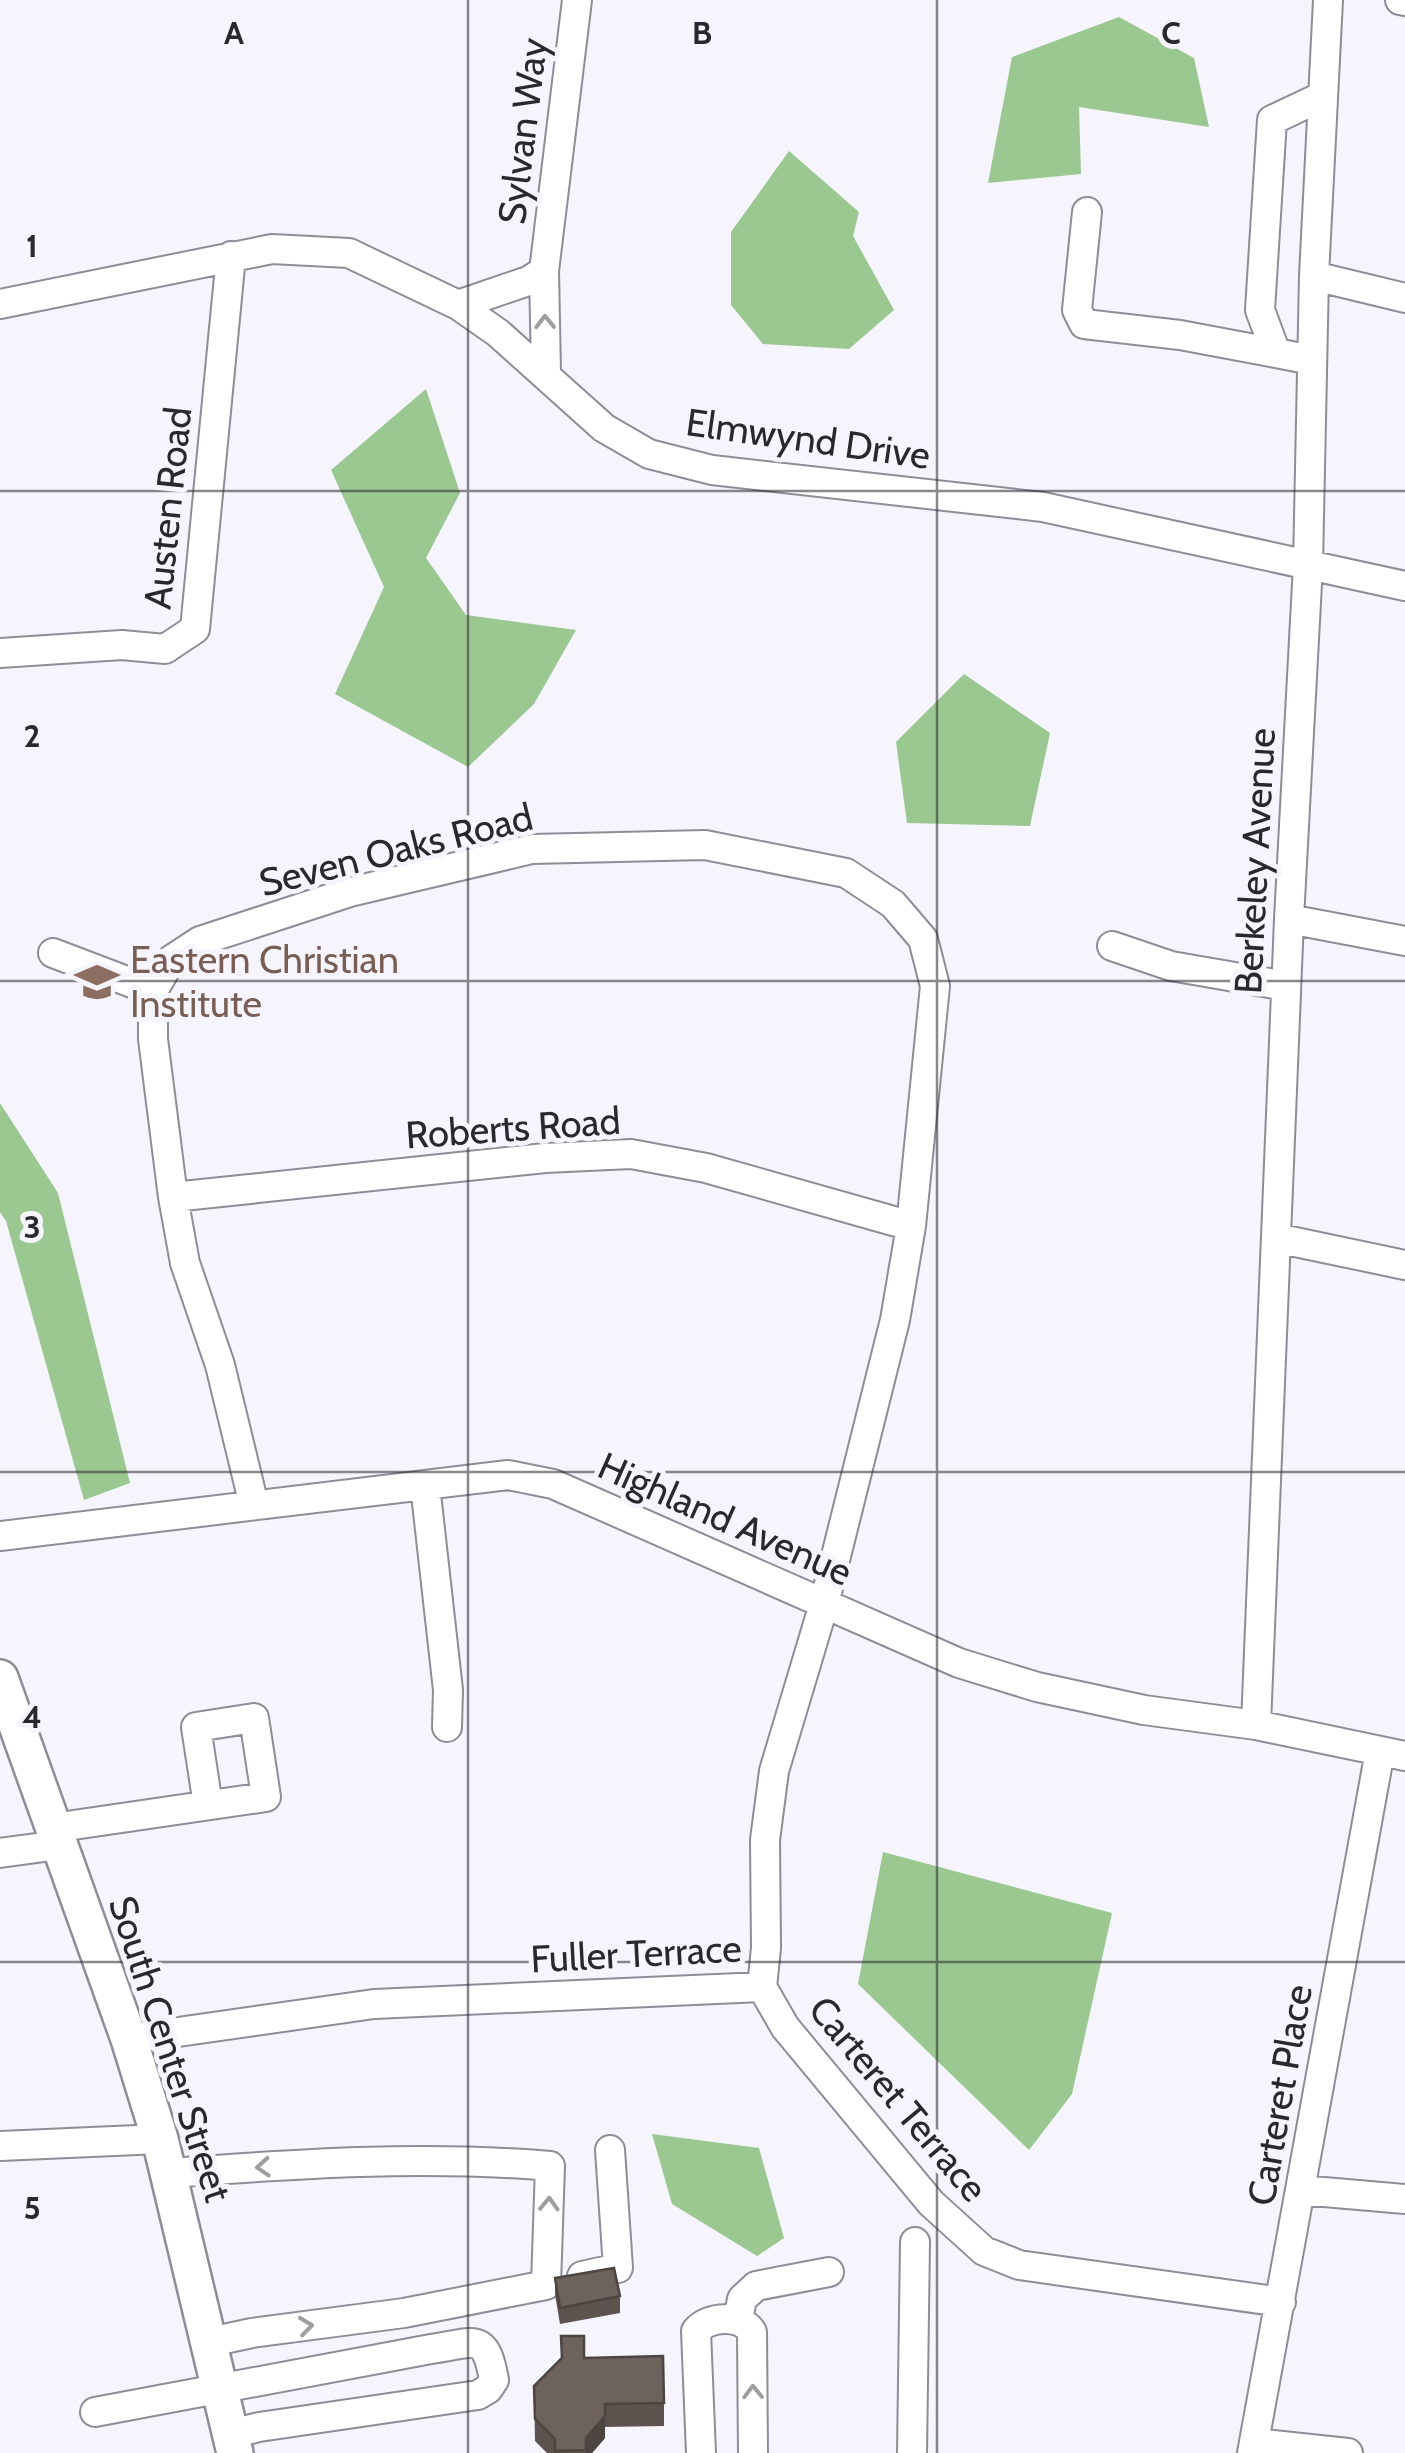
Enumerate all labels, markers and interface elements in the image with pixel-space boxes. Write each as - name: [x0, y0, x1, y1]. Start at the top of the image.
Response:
- text: A: [224, 13, 244, 52]
- text: B: [692, 13, 712, 52]
- text: C: [1161, 13, 1181, 52]
- street label: Sylvan Way: [488, 35, 557, 227]
- text: 1: [26, 226, 38, 265]
- one-way arrow: [534, 314, 555, 329]
- street label: Elmwynd Drive: [683, 398, 933, 479]
- street label: Austen Road: [134, 405, 201, 611]
- text: 2: [24, 716, 40, 755]
- street label: Berkeley Avenue: [1224, 727, 1285, 995]
- street label: Seven Oaks Road: [254, 793, 537, 906]
- place label: Eastern Christian Institute: [130, 936, 399, 1027]
- school or university icon: Eastern Christian Institute: [73, 958, 121, 1006]
- street label: Roberts Road: [404, 1097, 622, 1158]
- text: 3: [23, 1207, 41, 1246]
- street label: Highland Avenue: [591, 1442, 859, 1595]
- text: 4: [22, 1697, 42, 1736]
- street label: South Center Street: [99, 1890, 242, 2208]
- street label: Fuller Terrace: [529, 1925, 743, 1982]
- street label: Carteret Place: [1237, 1981, 1322, 2209]
- street label: Carteret Terrace: [799, 1987, 998, 2211]
- one-way arrow: [255, 2155, 271, 2177]
- text: 5: [23, 2188, 41, 2227]
- one-way arrow: [538, 2195, 559, 2211]
- one-way arrow: [298, 2316, 314, 2337]
- one-way arrow: [742, 2384, 763, 2400]

